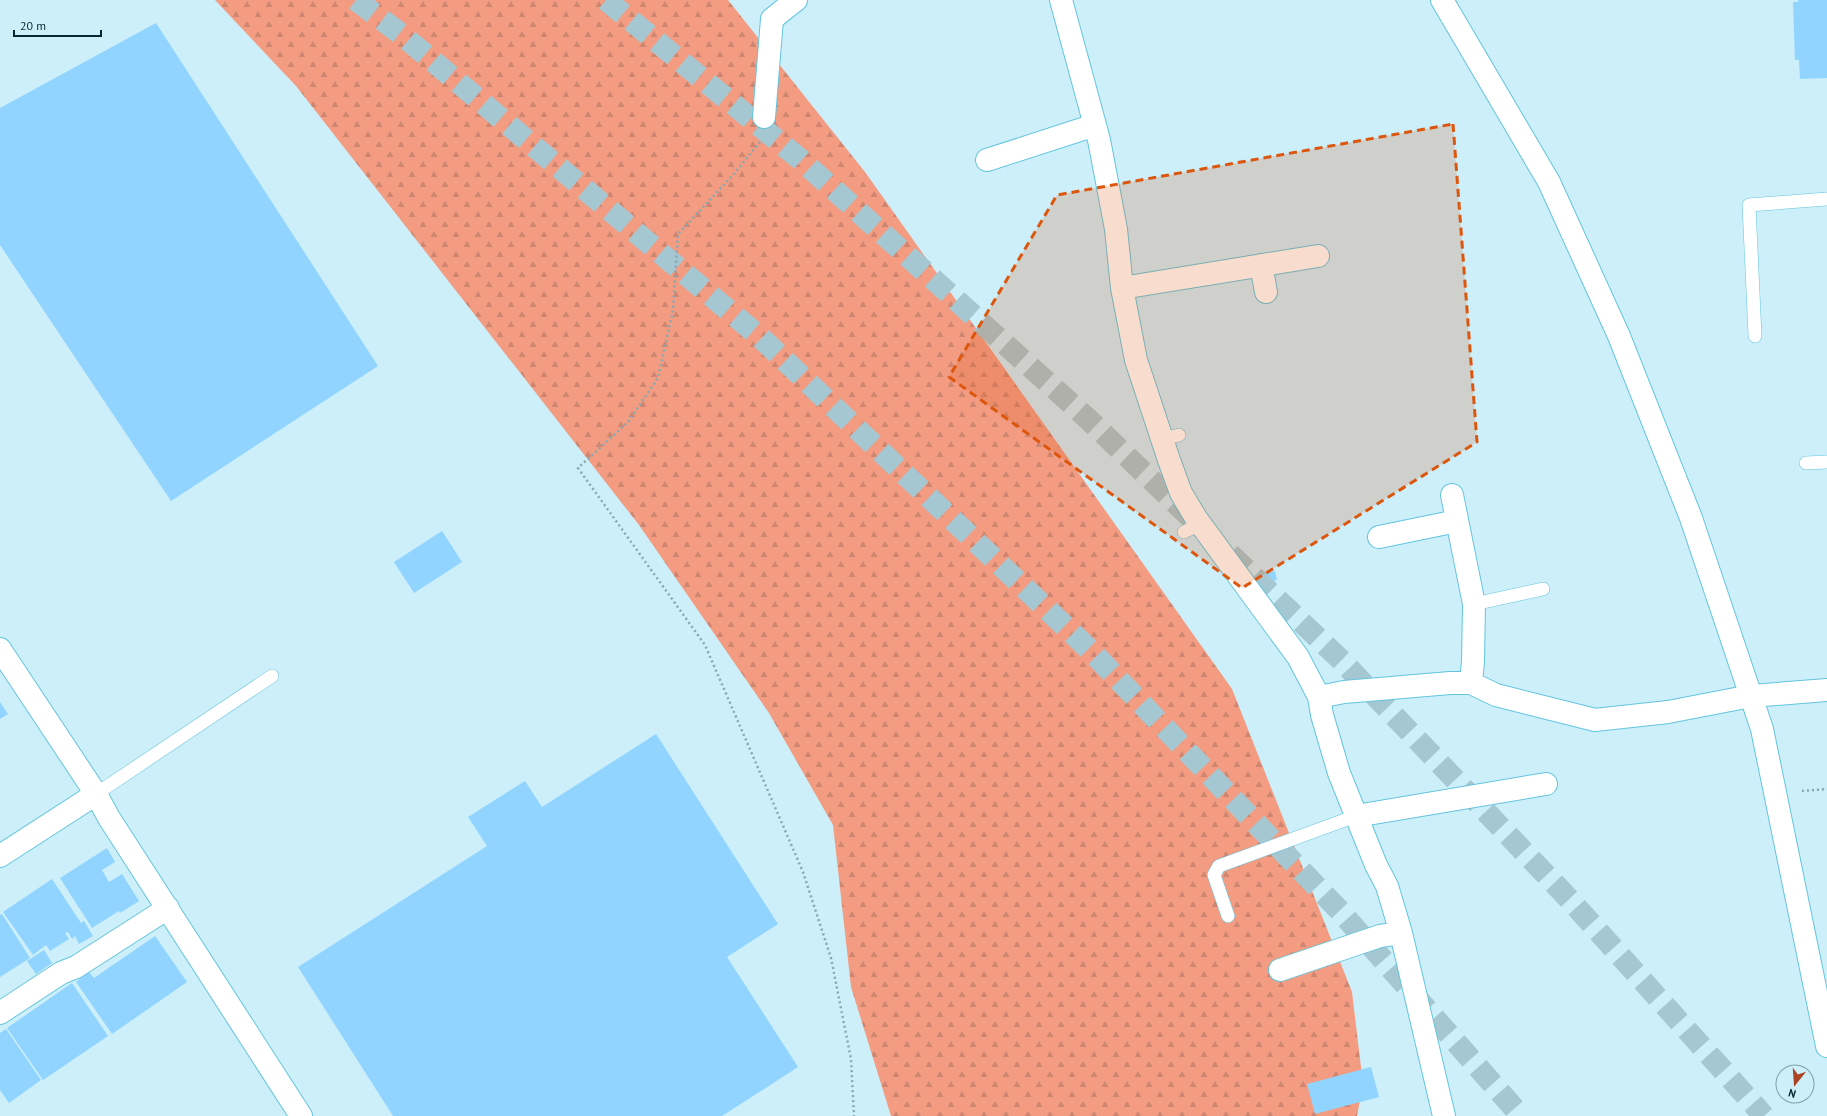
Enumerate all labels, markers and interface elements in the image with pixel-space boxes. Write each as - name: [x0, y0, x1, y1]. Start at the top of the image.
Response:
- scale bar: [14, 12, 101, 38]
- text: 20 m: [20, 18, 46, 33]
- north arrow: [1775, 1064, 1815, 1104]
- text: N: [1787, 1086, 1798, 1101]

